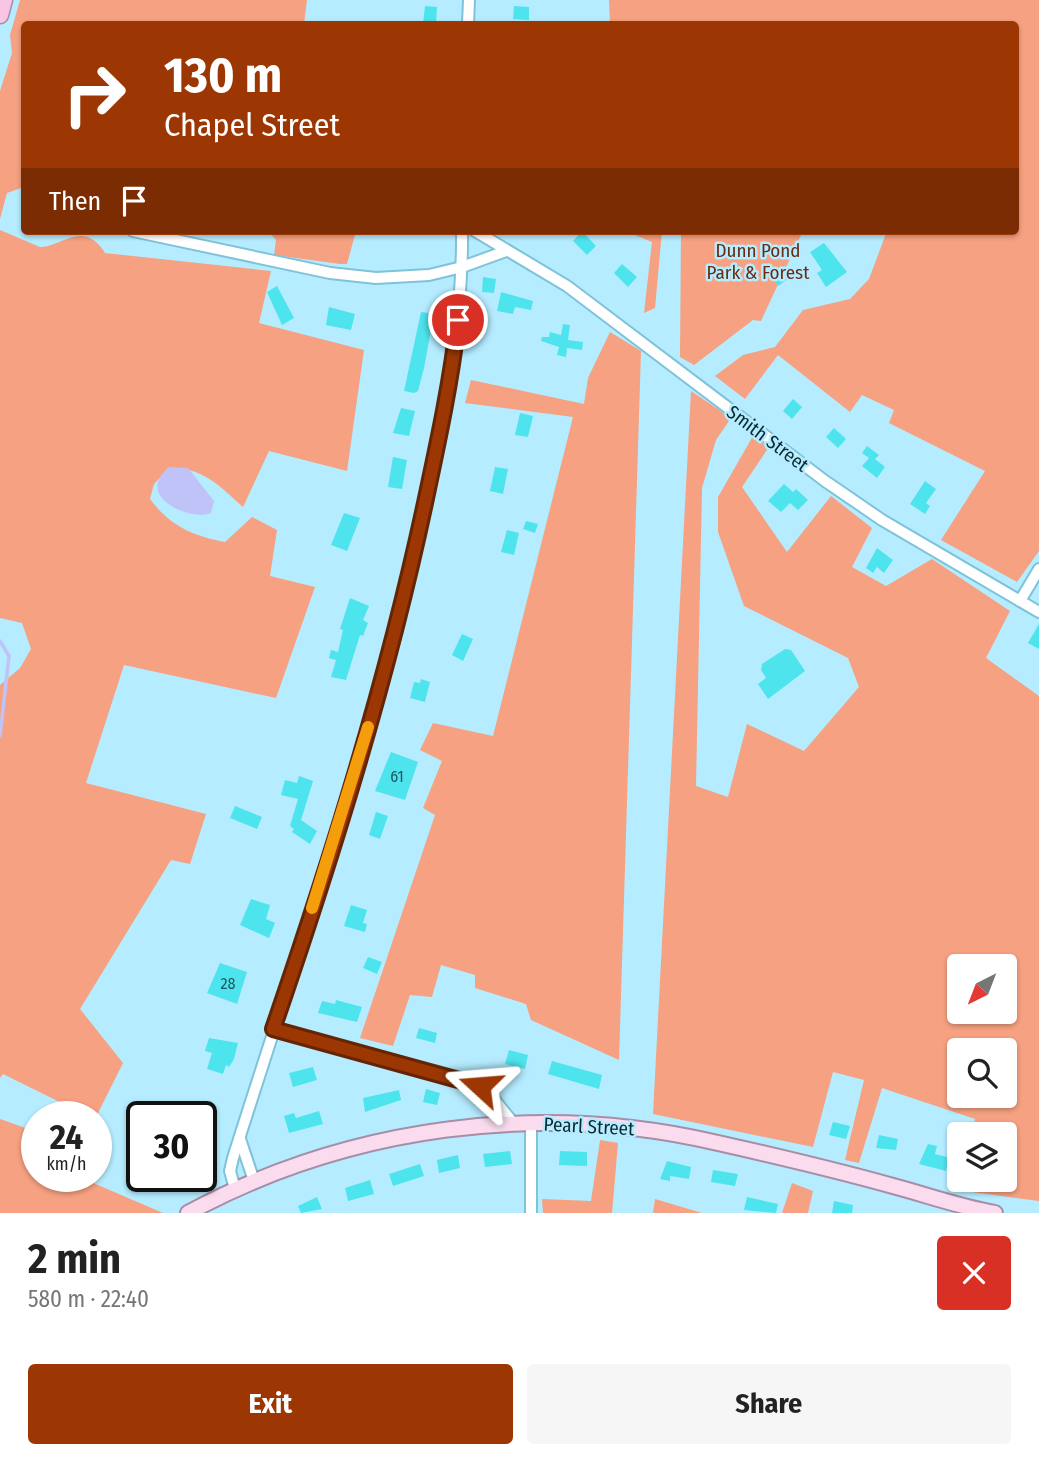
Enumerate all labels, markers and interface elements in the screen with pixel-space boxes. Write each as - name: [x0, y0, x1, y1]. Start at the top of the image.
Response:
- text: 130 m: [164, 46, 282, 105]
- icon: right: [49, 49, 140, 140]
- text: Chapel Street: [164, 106, 340, 144]
- icon: arrive: [115, 182, 153, 220]
- text: Then: [49, 186, 101, 217]
- park label: Dunn Pond Park & Forest: [707, 239, 810, 284]
- pin: [428, 290, 488, 350]
- icon: arrive: [439, 301, 477, 339]
- street label: Smith Street: [722, 400, 814, 477]
- house number: 61: [390, 767, 404, 786]
- north arrow: [947, 954, 1017, 1024]
- map controls: [947, 954, 1017, 1192]
- house number: 28: [220, 974, 236, 993]
- button: search: [947, 1038, 1017, 1108]
- position arrow: [443, 1049, 517, 1123]
- speed limit sign: 30: [126, 1101, 217, 1192]
- street label: Pearl Street: [543, 1113, 636, 1140]
- text: 24: [50, 1116, 83, 1158]
- button: layers: [947, 1122, 1017, 1192]
- text: km/h: [46, 1153, 87, 1175]
- text: 2 min: [28, 1234, 121, 1284]
- button: close: [937, 1236, 1011, 1310]
- text: 580 m · 22:40: [28, 1285, 149, 1313]
- button: Exit: [28, 1364, 513, 1444]
- button: Share: [527, 1364, 1011, 1444]

